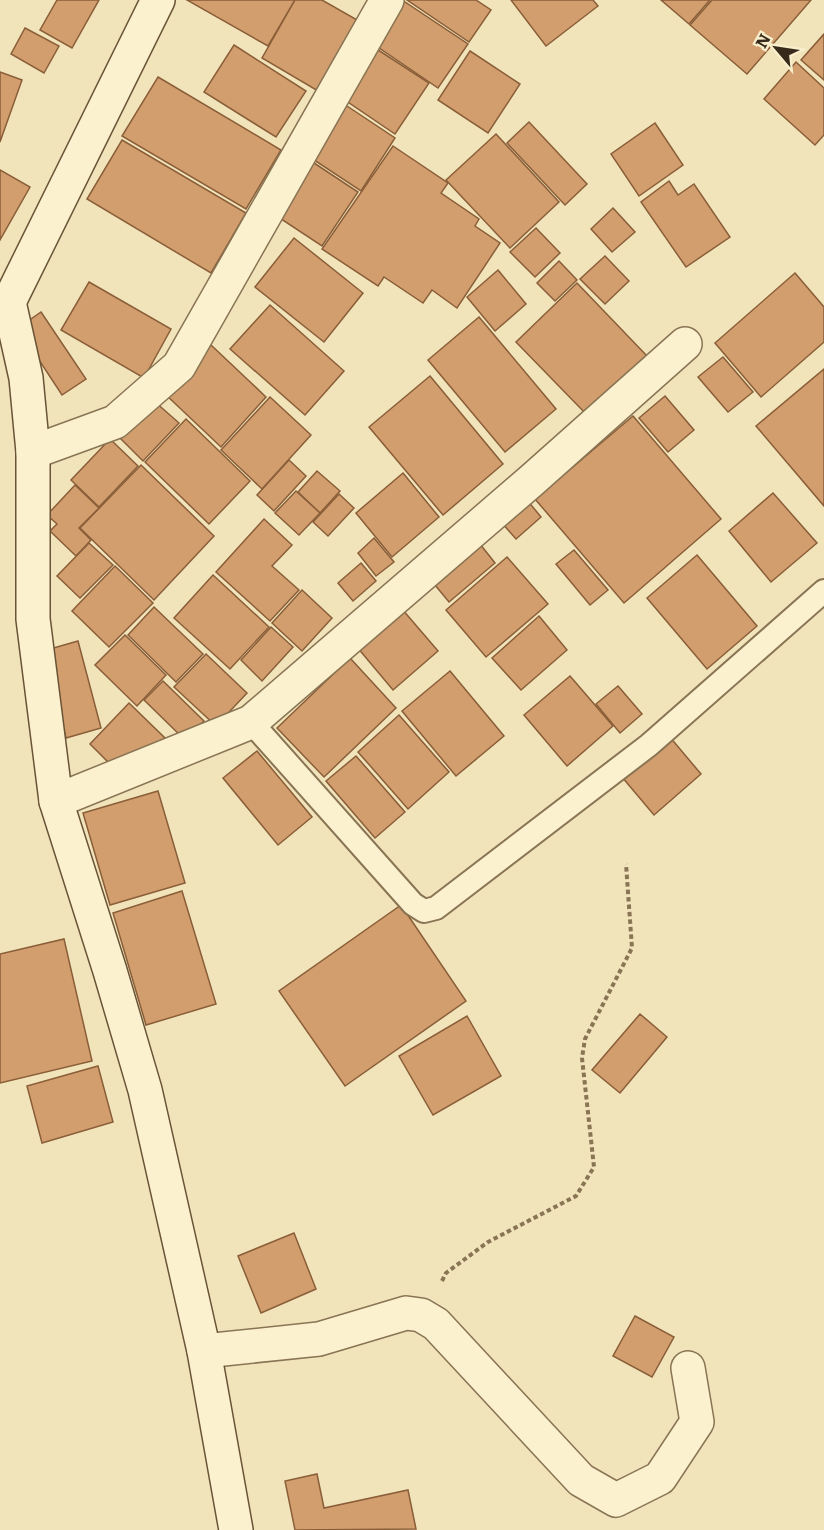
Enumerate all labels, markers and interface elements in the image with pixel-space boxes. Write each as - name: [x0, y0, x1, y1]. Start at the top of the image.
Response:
- north arrow: [746, 18, 806, 78]
- text: N: [748, 29, 776, 52]

